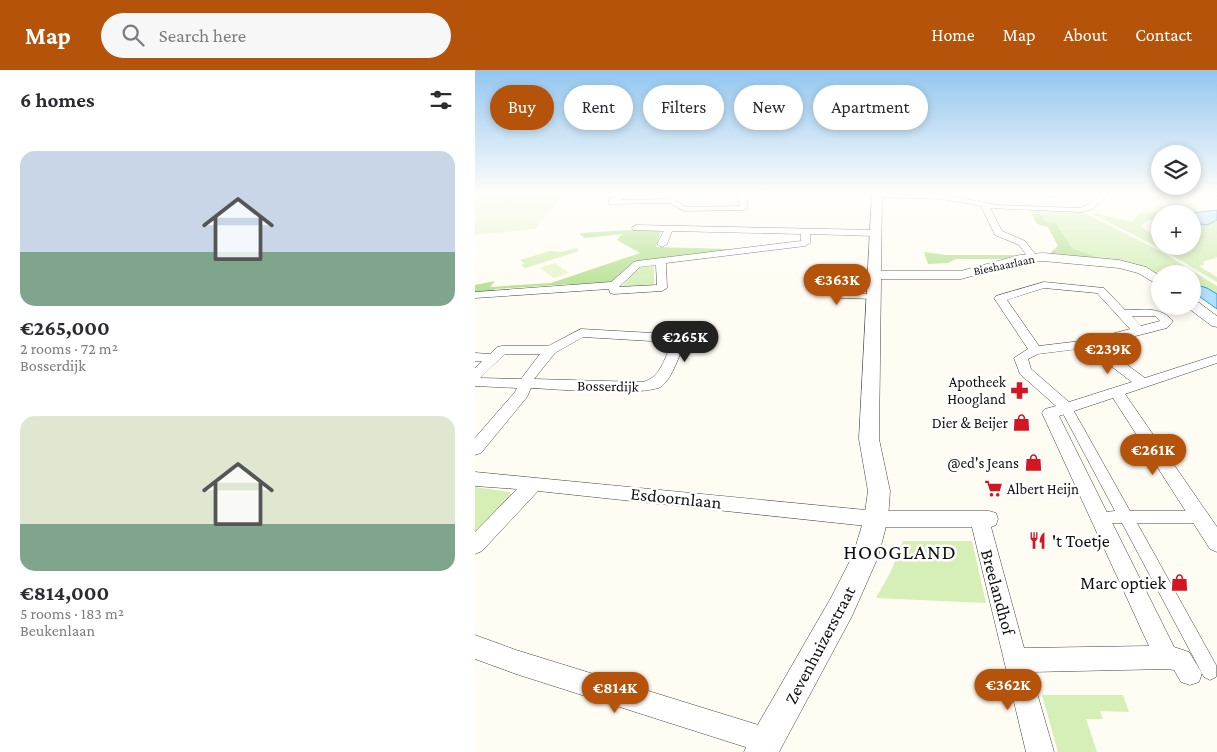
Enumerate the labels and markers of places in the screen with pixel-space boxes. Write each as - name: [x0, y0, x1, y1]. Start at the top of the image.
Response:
- pin: €363K: [802, 264, 872, 306]
- pin: €265K: [650, 320, 720, 363]
- pin: €239K: [1073, 332, 1143, 375]
- place label: Apotheek Hoogland: [947, 374, 1007, 408]
- pharmacy icon: Apotheek Hoogland: [1010, 381, 1030, 401]
- shop icon: Dier & Beijer: [1012, 413, 1032, 433]
- place label: Dier & Beijer: [932, 415, 1009, 432]
- pin: €261K: [1118, 434, 1188, 476]
- shop icon: @ed's Jeans: [1023, 453, 1043, 473]
- place label: @ed's Jeans: [947, 455, 1019, 472]
- supermarket icon: Albert Heijn: [983, 479, 1003, 499]
- place label: Albert Heijn: [1007, 481, 1079, 498]
- restaurant icon: 't Toetje: [1028, 531, 1048, 551]
- place label: 't Toetje: [1052, 531, 1110, 552]
- place label: Marc optiek: [1080, 573, 1166, 593]
- shop icon: Marc optiek: [1170, 573, 1190, 593]
- pin: €362K: [973, 668, 1043, 711]
- pin: €814K: [580, 672, 650, 714]

